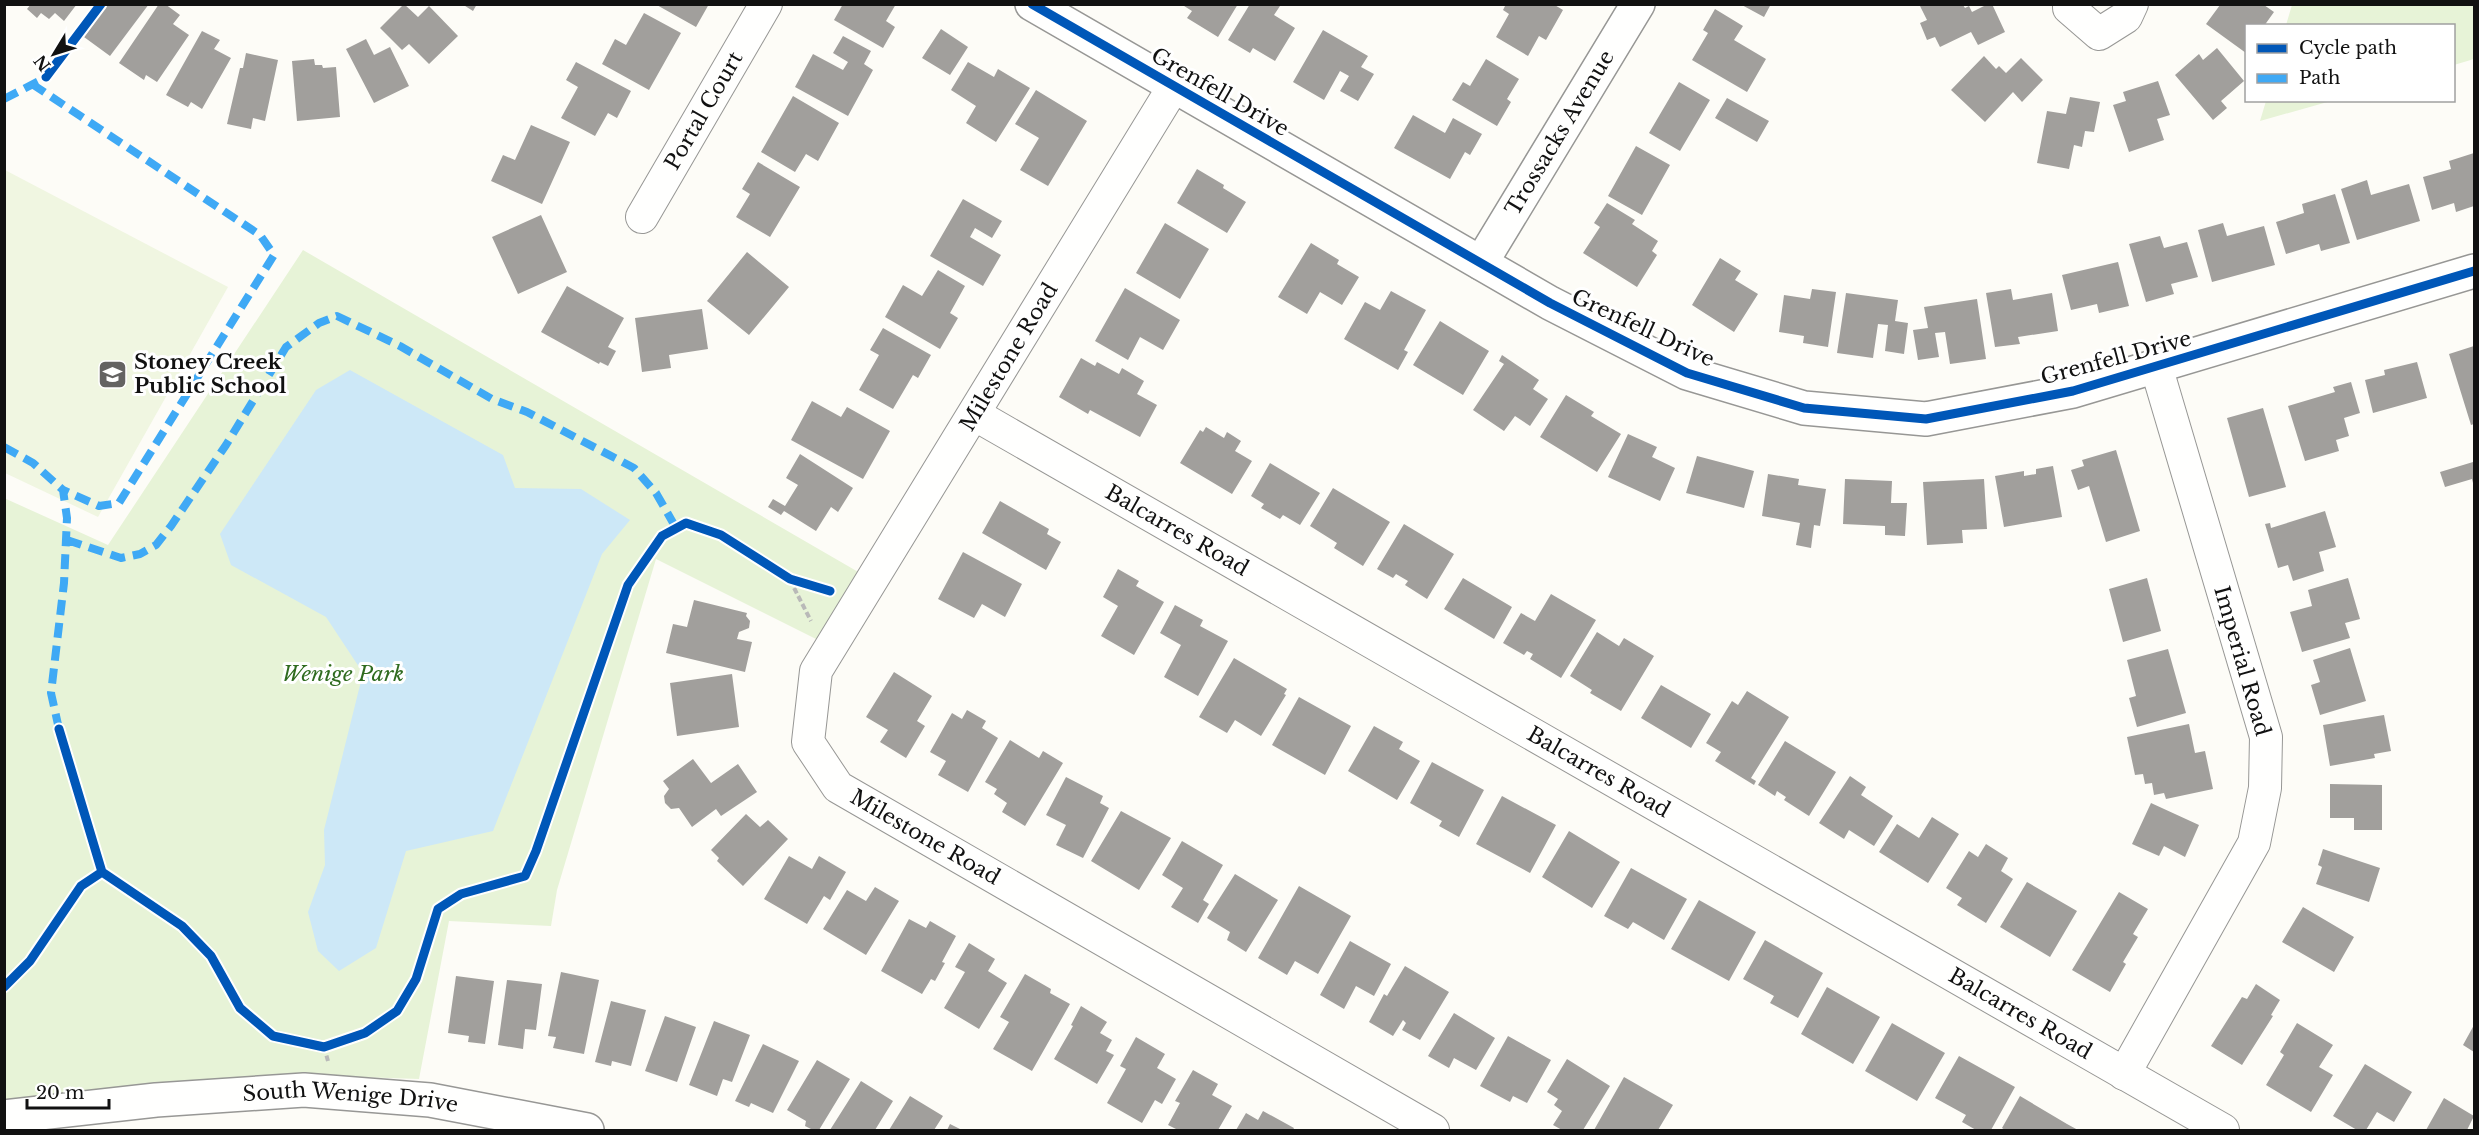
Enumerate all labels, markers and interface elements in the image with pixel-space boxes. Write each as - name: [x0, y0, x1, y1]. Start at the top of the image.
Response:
- north arrow: [24, 24, 84, 84]
- legend: [2245, 24, 2455, 102]
- text: Cycle path: [2299, 37, 2397, 59]
- street label: Grenfell Drive: [1147, 42, 1293, 142]
- street label: Trossacks Avenue: [1500, 46, 1620, 220]
- street label: Portal Court: [659, 47, 749, 175]
- text: N: [30, 51, 55, 75]
- text: Path: [2299, 67, 2340, 89]
- street label: Milestone Road: [954, 278, 1064, 436]
- street label: Grenfell Drive: [1567, 284, 1719, 372]
- street label: Grenfell Drive: [2038, 325, 2194, 391]
- place label: Stoney Creek Public School: [134, 349, 287, 399]
- school or university icon: Stoney Creek Public School: [97, 358, 129, 390]
- street label: Balcarres Road: [1101, 479, 1253, 582]
- street label: Imperial Road: [2208, 583, 2276, 739]
- park label: Wenige Park: [282, 661, 404, 687]
- street label: Balcarres Road: [1522, 721, 1675, 823]
- street label: Milestone Road: [846, 784, 1005, 891]
- street label: Balcarres Road: [1944, 963, 2097, 1065]
- scale bar: [27, 1072, 110, 1110]
- street label: South Wenige Drive: [242, 1077, 460, 1118]
- text: 20 m: [36, 1082, 84, 1104]

